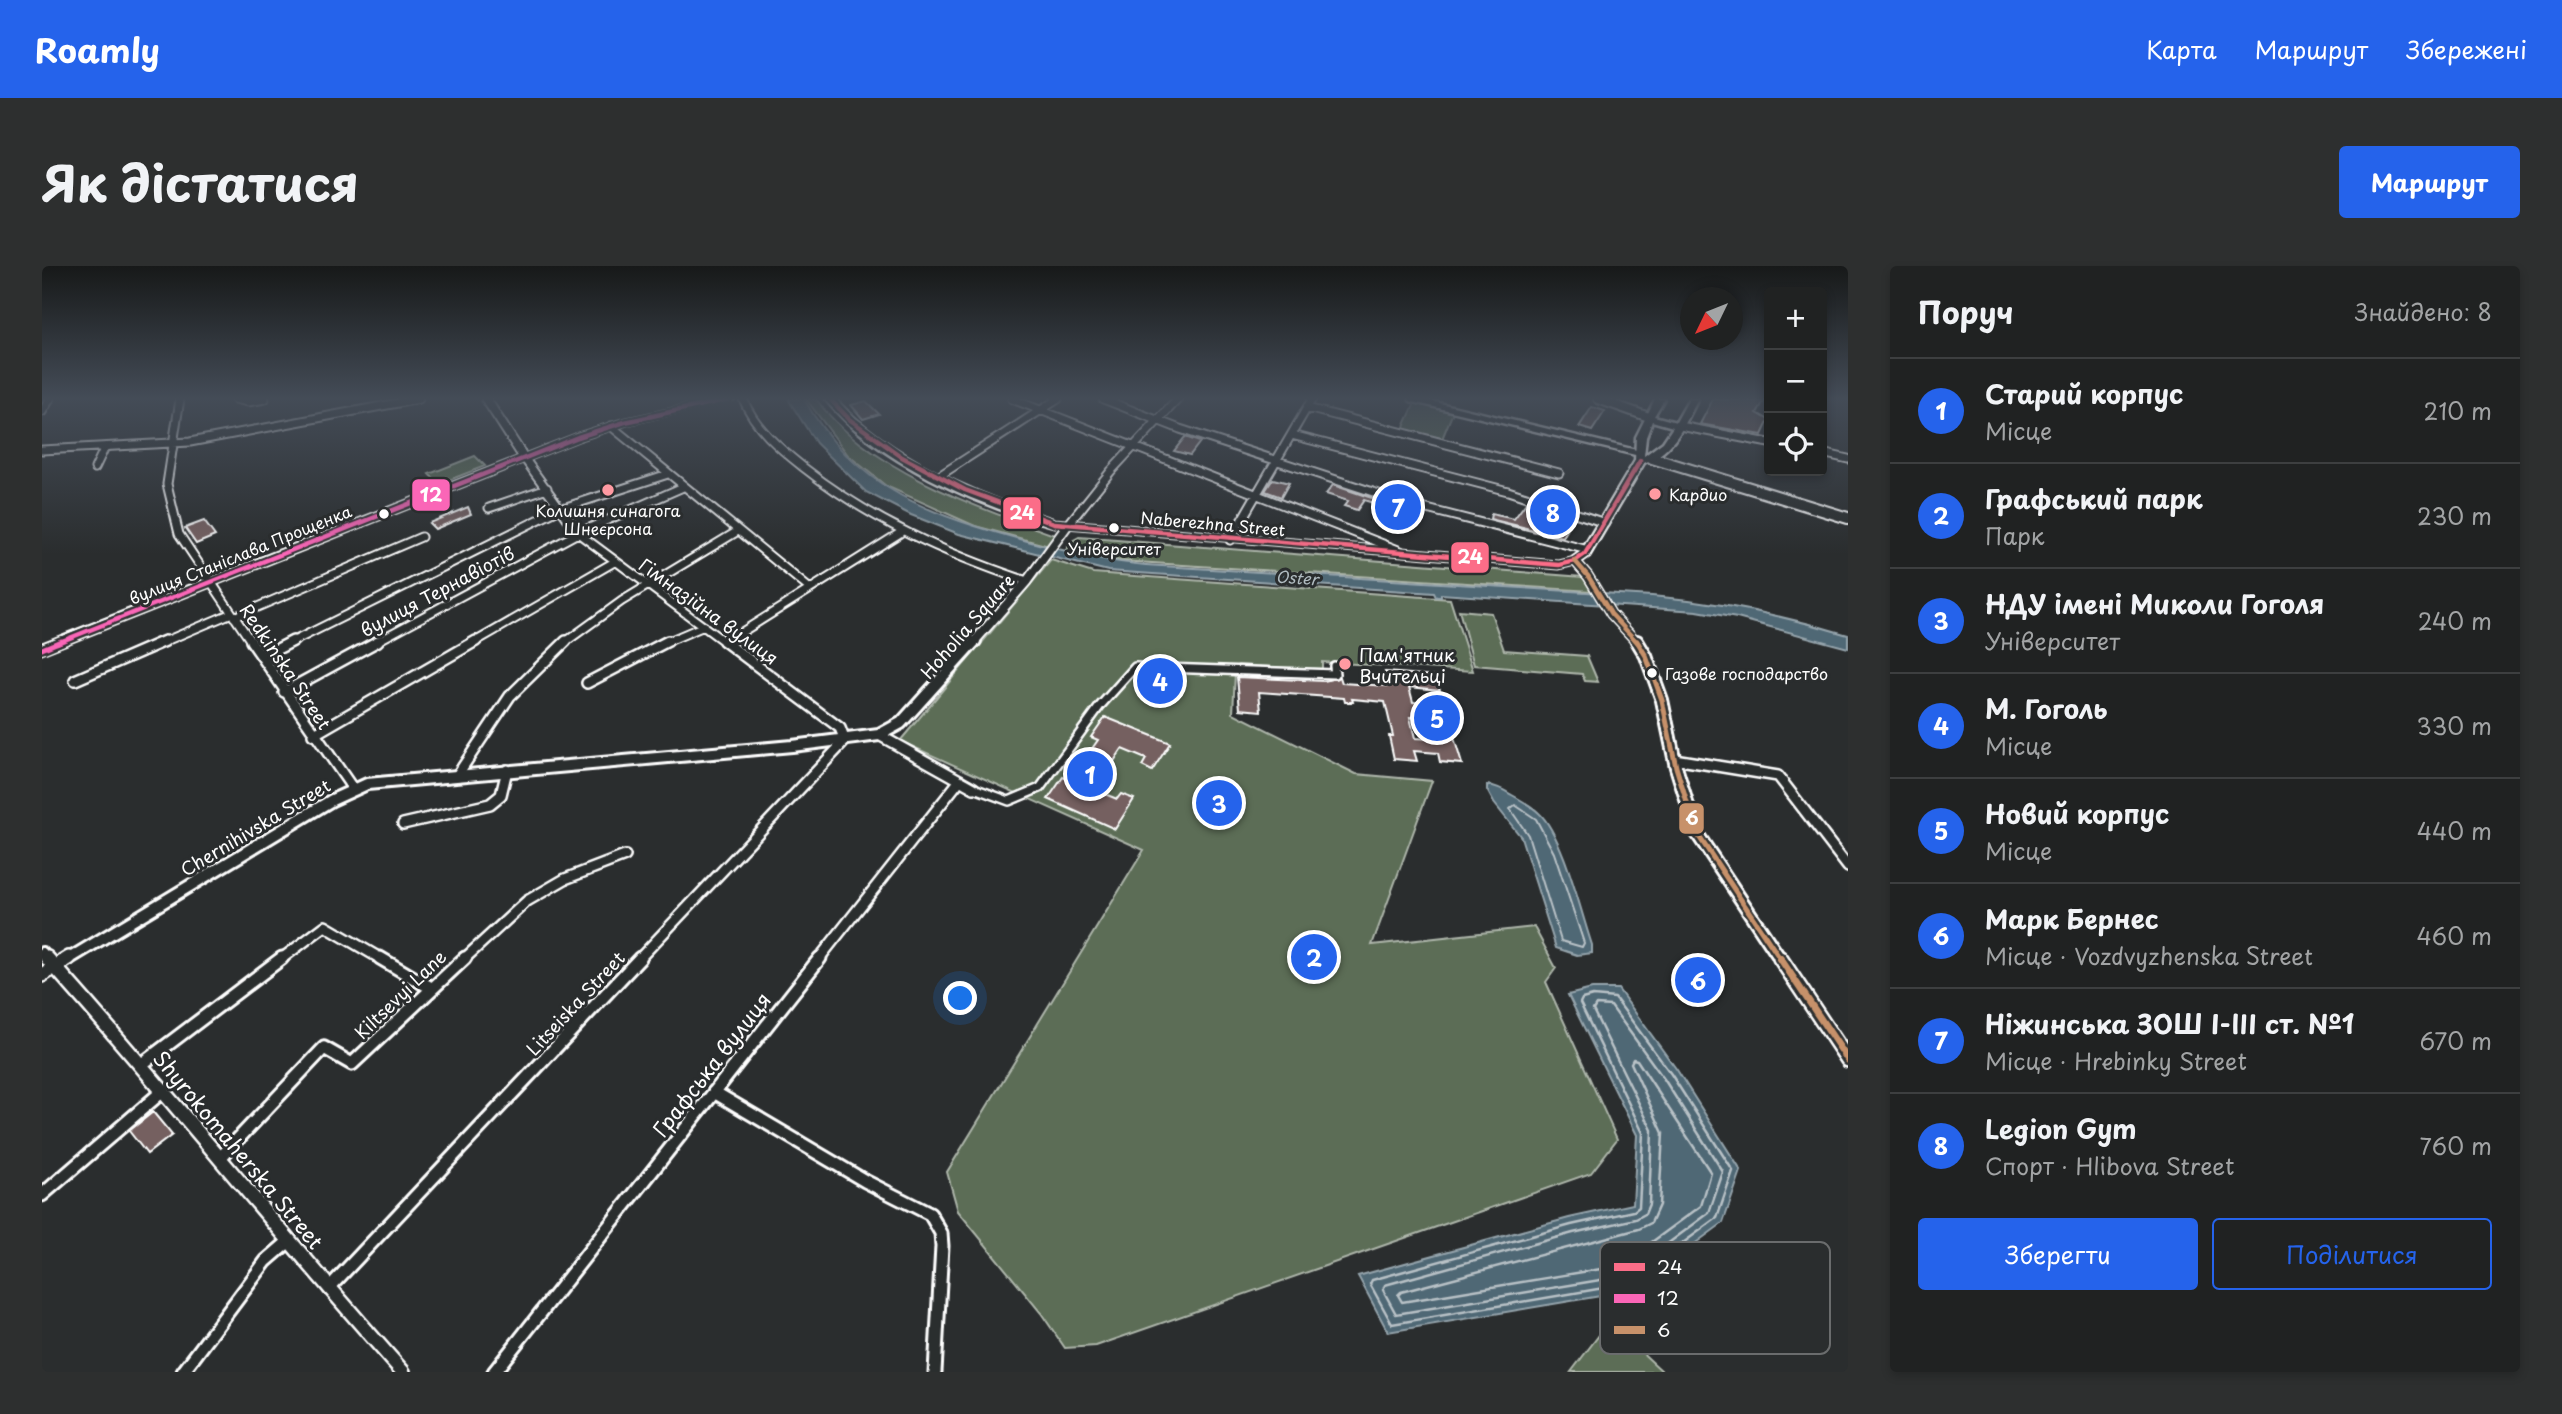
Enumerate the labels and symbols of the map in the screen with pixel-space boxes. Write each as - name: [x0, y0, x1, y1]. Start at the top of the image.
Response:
- north arrow: [1680, 287, 1743, 350]
- line badge: 12: [411, 478, 451, 512]
- text: 12: [420, 480, 442, 508]
- pin: 7: [1375, 481, 1421, 533]
- marker: Колишня синагога Шнеєрсона: [600, 482, 616, 498]
- place label: Кардио: [1669, 482, 1727, 506]
- pin: 8: [1530, 486, 1576, 538]
- marker: Кардио: [1647, 486, 1663, 502]
- line badge: 24: [1002, 496, 1042, 530]
- street label: вулиця Станіслава Прощенка: [125, 498, 355, 610]
- place label: Колишня синагога Шнеєрсона: [536, 498, 680, 540]
- text: 24: [1009, 498, 1035, 526]
- street label: Naberezhna Street: [1140, 505, 1287, 541]
- unlabelled marker: [377, 507, 391, 521]
- marker: Університет: [1107, 521, 1121, 535]
- place label: Університет: [1067, 536, 1161, 560]
- street label: вулиця Тернавіотів: [355, 539, 519, 643]
- line badge: 24: [1450, 541, 1490, 574]
- text: 24: [1457, 542, 1483, 570]
- street label: Гімназійна вулиця: [634, 551, 784, 671]
- water label: Oster: [1275, 564, 1322, 591]
- street label: Hoholia Square: [914, 567, 1020, 685]
- street label: Redkinska Street: [234, 598, 338, 735]
- place label: Пам'ятник Вчительці: [1359, 641, 1455, 689]
- pin: 4: [1137, 655, 1183, 707]
- marker: Пам'ятник Вчительці: [1337, 656, 1353, 672]
- place label: Газове господарство: [1665, 661, 1828, 685]
- marker: Газове господарство: [1645, 666, 1659, 680]
- pin: 5: [1414, 692, 1460, 744]
- pin: 1: [1067, 748, 1113, 800]
- street label: Chernihivska Street: [175, 771, 335, 882]
- pin: 3: [1196, 777, 1242, 829]
- line badge: 6: [1678, 802, 1705, 835]
- text: 6: [1685, 803, 1699, 831]
- pin: 2: [1291, 931, 1337, 983]
- street label: Kiltsevyi Lane: [348, 943, 452, 1045]
- street label: Litseiska Street: [519, 945, 631, 1061]
- pin: 6: [1675, 954, 1721, 1006]
- your location: [943, 981, 977, 1015]
- street label: Графська вулиця: [644, 985, 778, 1143]
- street label: Shyrokomaherska Street: [146, 1043, 332, 1255]
- legend: [1600, 1242, 1830, 1354]
- text: 24: [1657, 1252, 1683, 1280]
- text: 12: [1657, 1283, 1679, 1311]
- text: 6: [1657, 1315, 1670, 1343]

